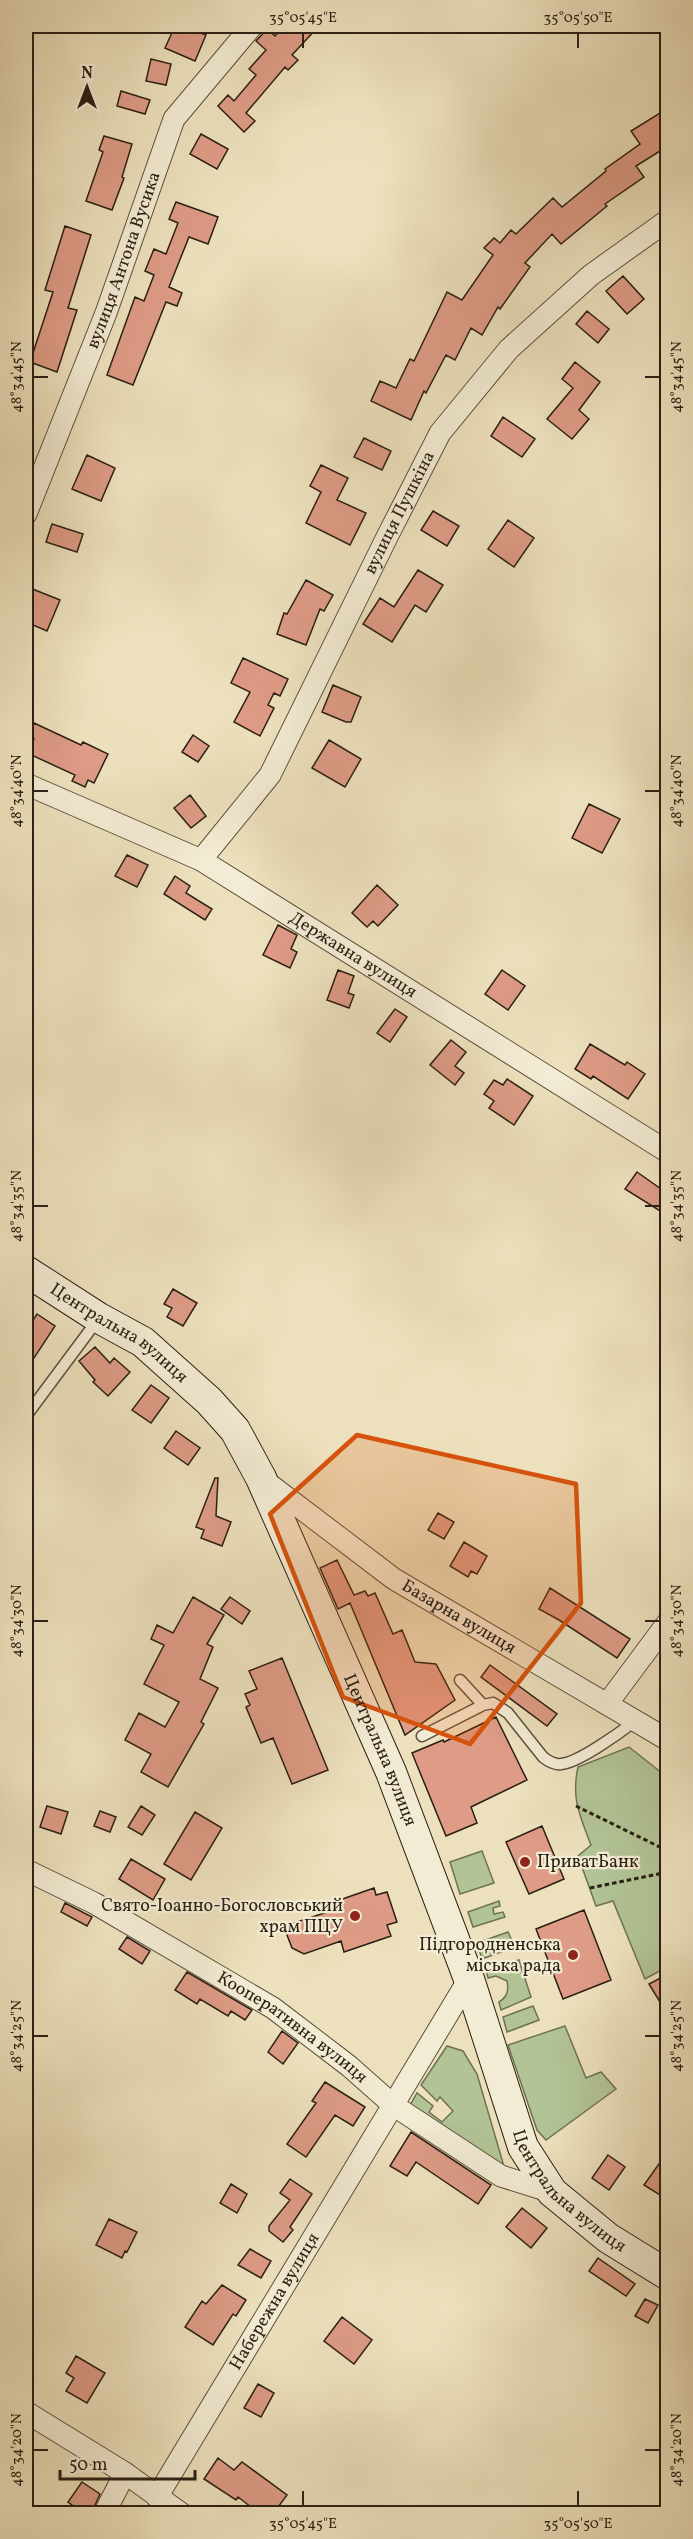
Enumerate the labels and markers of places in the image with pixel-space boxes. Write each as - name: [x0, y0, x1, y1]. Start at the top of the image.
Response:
- place label: ПриватБанк: [537, 1850, 639, 1875]
- marker: ПриватБанк: [518, 1855, 532, 1869]
- place label: Свято-Іоанно-Богословський храм ПЦУ: [101, 1894, 343, 1940]
- marker: Свято-Іоанно-Богословський храм ПЦУ: [348, 1909, 362, 1923]
- place label: Підгородненська міська рада: [419, 1933, 561, 1979]
- marker: Підгородненська міська рада: [566, 1948, 580, 1962]

